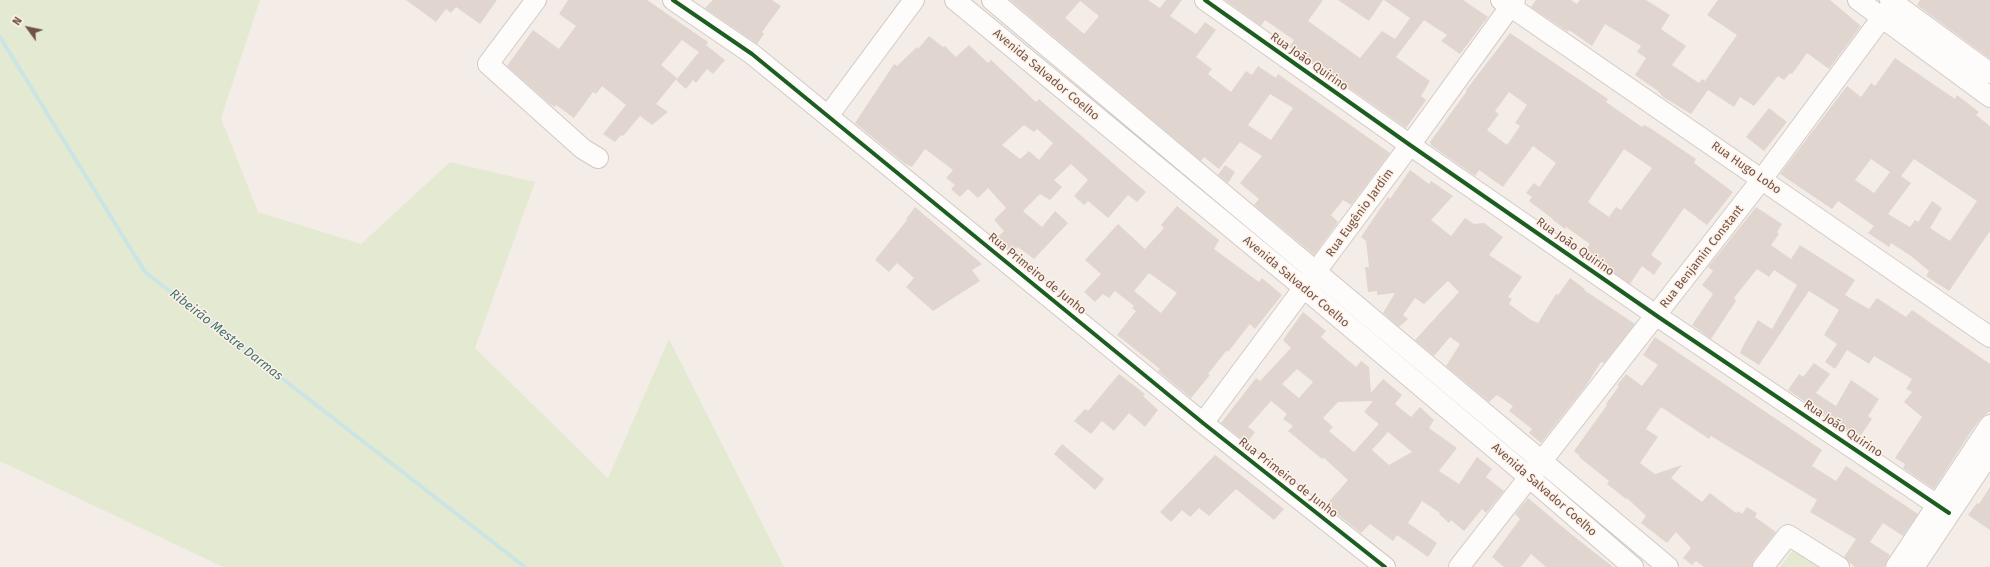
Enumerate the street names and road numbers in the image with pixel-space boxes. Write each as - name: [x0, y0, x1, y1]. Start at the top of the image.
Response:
- street label: Avenida Salvador Coelho: [990, 26, 1102, 124]
- street label: Rua João Quirino: [1267, 30, 1351, 94]
- street label: Rua Hugo Lobo: [1708, 139, 1784, 197]
- street label: Rua Eugênio Jardim: [1323, 166, 1397, 260]
- street label: Rua Benjamin Constant: [1657, 203, 1747, 311]
- street label: Rua João Quirino: [1533, 215, 1617, 279]
- street label: Rua Primeiro de Junho: [985, 230, 1089, 318]
- street label: Avenida Salvador Coelho: [1240, 233, 1352, 331]
- street label: Rua João Quirino: [1801, 397, 1885, 461]
- street label: Rua Primeiro de Junho: [1236, 435, 1340, 521]
- street label: Avenida Salvador Coelho: [1488, 440, 1600, 540]

